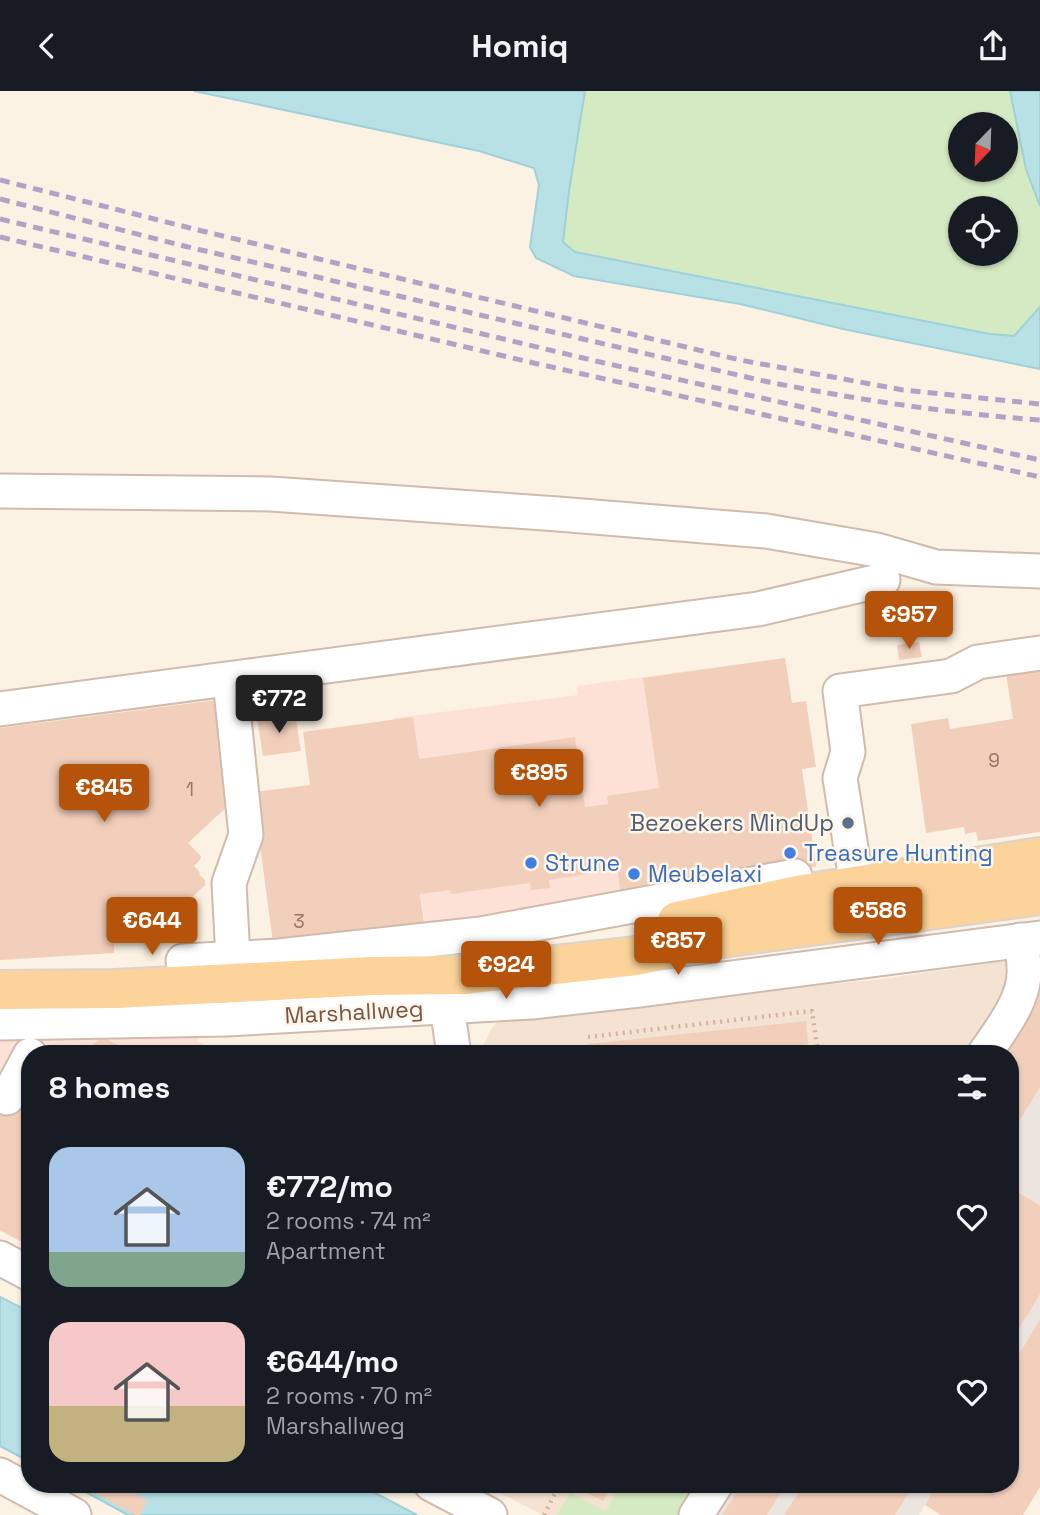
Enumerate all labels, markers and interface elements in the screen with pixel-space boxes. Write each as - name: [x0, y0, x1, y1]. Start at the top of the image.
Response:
- text: Homiq: [472, 26, 568, 66]
- icon: back: [28, 27, 66, 65]
- icon: share: [974, 27, 1012, 65]
- north arrow: [948, 112, 1018, 182]
- map controls: [948, 112, 1018, 266]
- button: locate: [948, 196, 1018, 266]
- pin: €957: [868, 591, 950, 651]
- text: €957: [881, 599, 937, 629]
- pin: €772: [238, 675, 320, 735]
- text: €772: [252, 683, 306, 713]
- house number: 9: [988, 748, 1000, 773]
- pin: €895: [498, 749, 580, 809]
- text: €895: [510, 757, 568, 787]
- pin: €845: [63, 765, 145, 824]
- text: €845: [75, 772, 133, 802]
- house number: 1: [186, 777, 194, 802]
- place label: Bezoekers MindUp: [630, 808, 834, 838]
- marker: Bezoekers MindUp: [840, 815, 856, 831]
- place label: Treasure Hunting: [804, 838, 993, 868]
- marker: Treasure Hunting: [782, 845, 798, 861]
- place label: Strune: [545, 848, 620, 878]
- marker: Strune: [523, 855, 539, 871]
- place label: Meubelaxi: [648, 859, 762, 889]
- marker: Meubelaxi: [626, 866, 642, 882]
- pin: €586: [837, 887, 919, 947]
- text: €586: [849, 895, 907, 925]
- pin: €644: [111, 897, 193, 957]
- text: €644: [122, 905, 182, 935]
- house number: 3: [293, 909, 305, 934]
- pin: €857: [637, 917, 719, 977]
- text: €857: [650, 925, 706, 955]
- pin: €924: [465, 941, 547, 1001]
- text: €924: [477, 949, 535, 979]
- street label: Marshallweg: [284, 993, 424, 1031]
- text: 8 homes: [49, 1068, 170, 1107]
- icon: filters: [953, 1068, 991, 1106]
- text: €772/mo: [266, 1167, 393, 1206]
- icon: home: [105, 1175, 189, 1259]
- icon: heart: [953, 1198, 991, 1236]
- text: 2 rooms · 74 m²: [266, 1206, 431, 1236]
- text: Apartment: [266, 1236, 386, 1266]
- text: €644/mo: [266, 1342, 399, 1381]
- icon: home: [105, 1350, 189, 1434]
- icon: heart: [953, 1373, 991, 1411]
- text: 2 rooms · 70 m²: [266, 1381, 432, 1411]
- text: Marshallweg: [266, 1411, 405, 1441]

